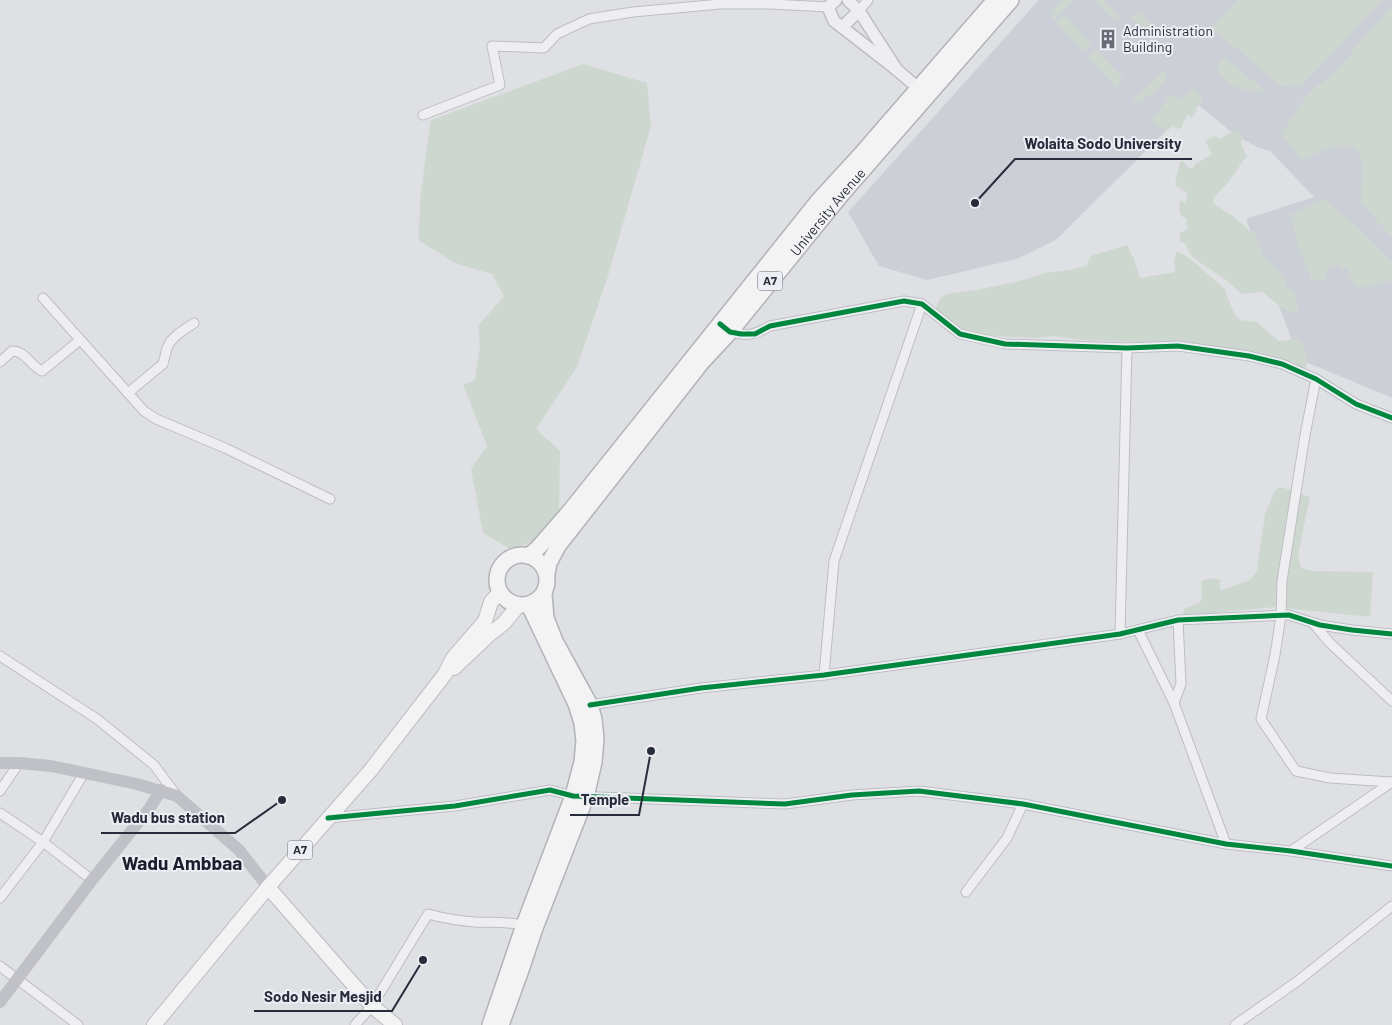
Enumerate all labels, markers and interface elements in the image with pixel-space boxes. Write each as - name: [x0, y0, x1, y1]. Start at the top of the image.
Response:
- place label: Administration Building: [1123, 22, 1213, 55]
- building icon: Administration Building: [1097, 28, 1119, 50]
- callout: Wolaita Sodo University: [1015, 129, 1192, 159]
- text: Wolaita Sodo University: [1025, 134, 1182, 152]
- street label: University Avenue: [786, 164, 869, 259]
- road number: A7: [758, 272, 782, 290]
- callout: Temple: [570, 785, 639, 815]
- text: Temple: [581, 790, 629, 808]
- callout: Wadu bus station: [101, 803, 235, 833]
- text: Wadu bus station: [111, 808, 225, 826]
- road number: A7: [288, 840, 312, 860]
- district label: Wadu Ambbaa: [122, 851, 242, 874]
- callout: Sodo Nesir Mesjid: [254, 981, 392, 1011]
- text: Sodo Nesir Mesjid: [264, 987, 382, 1005]

